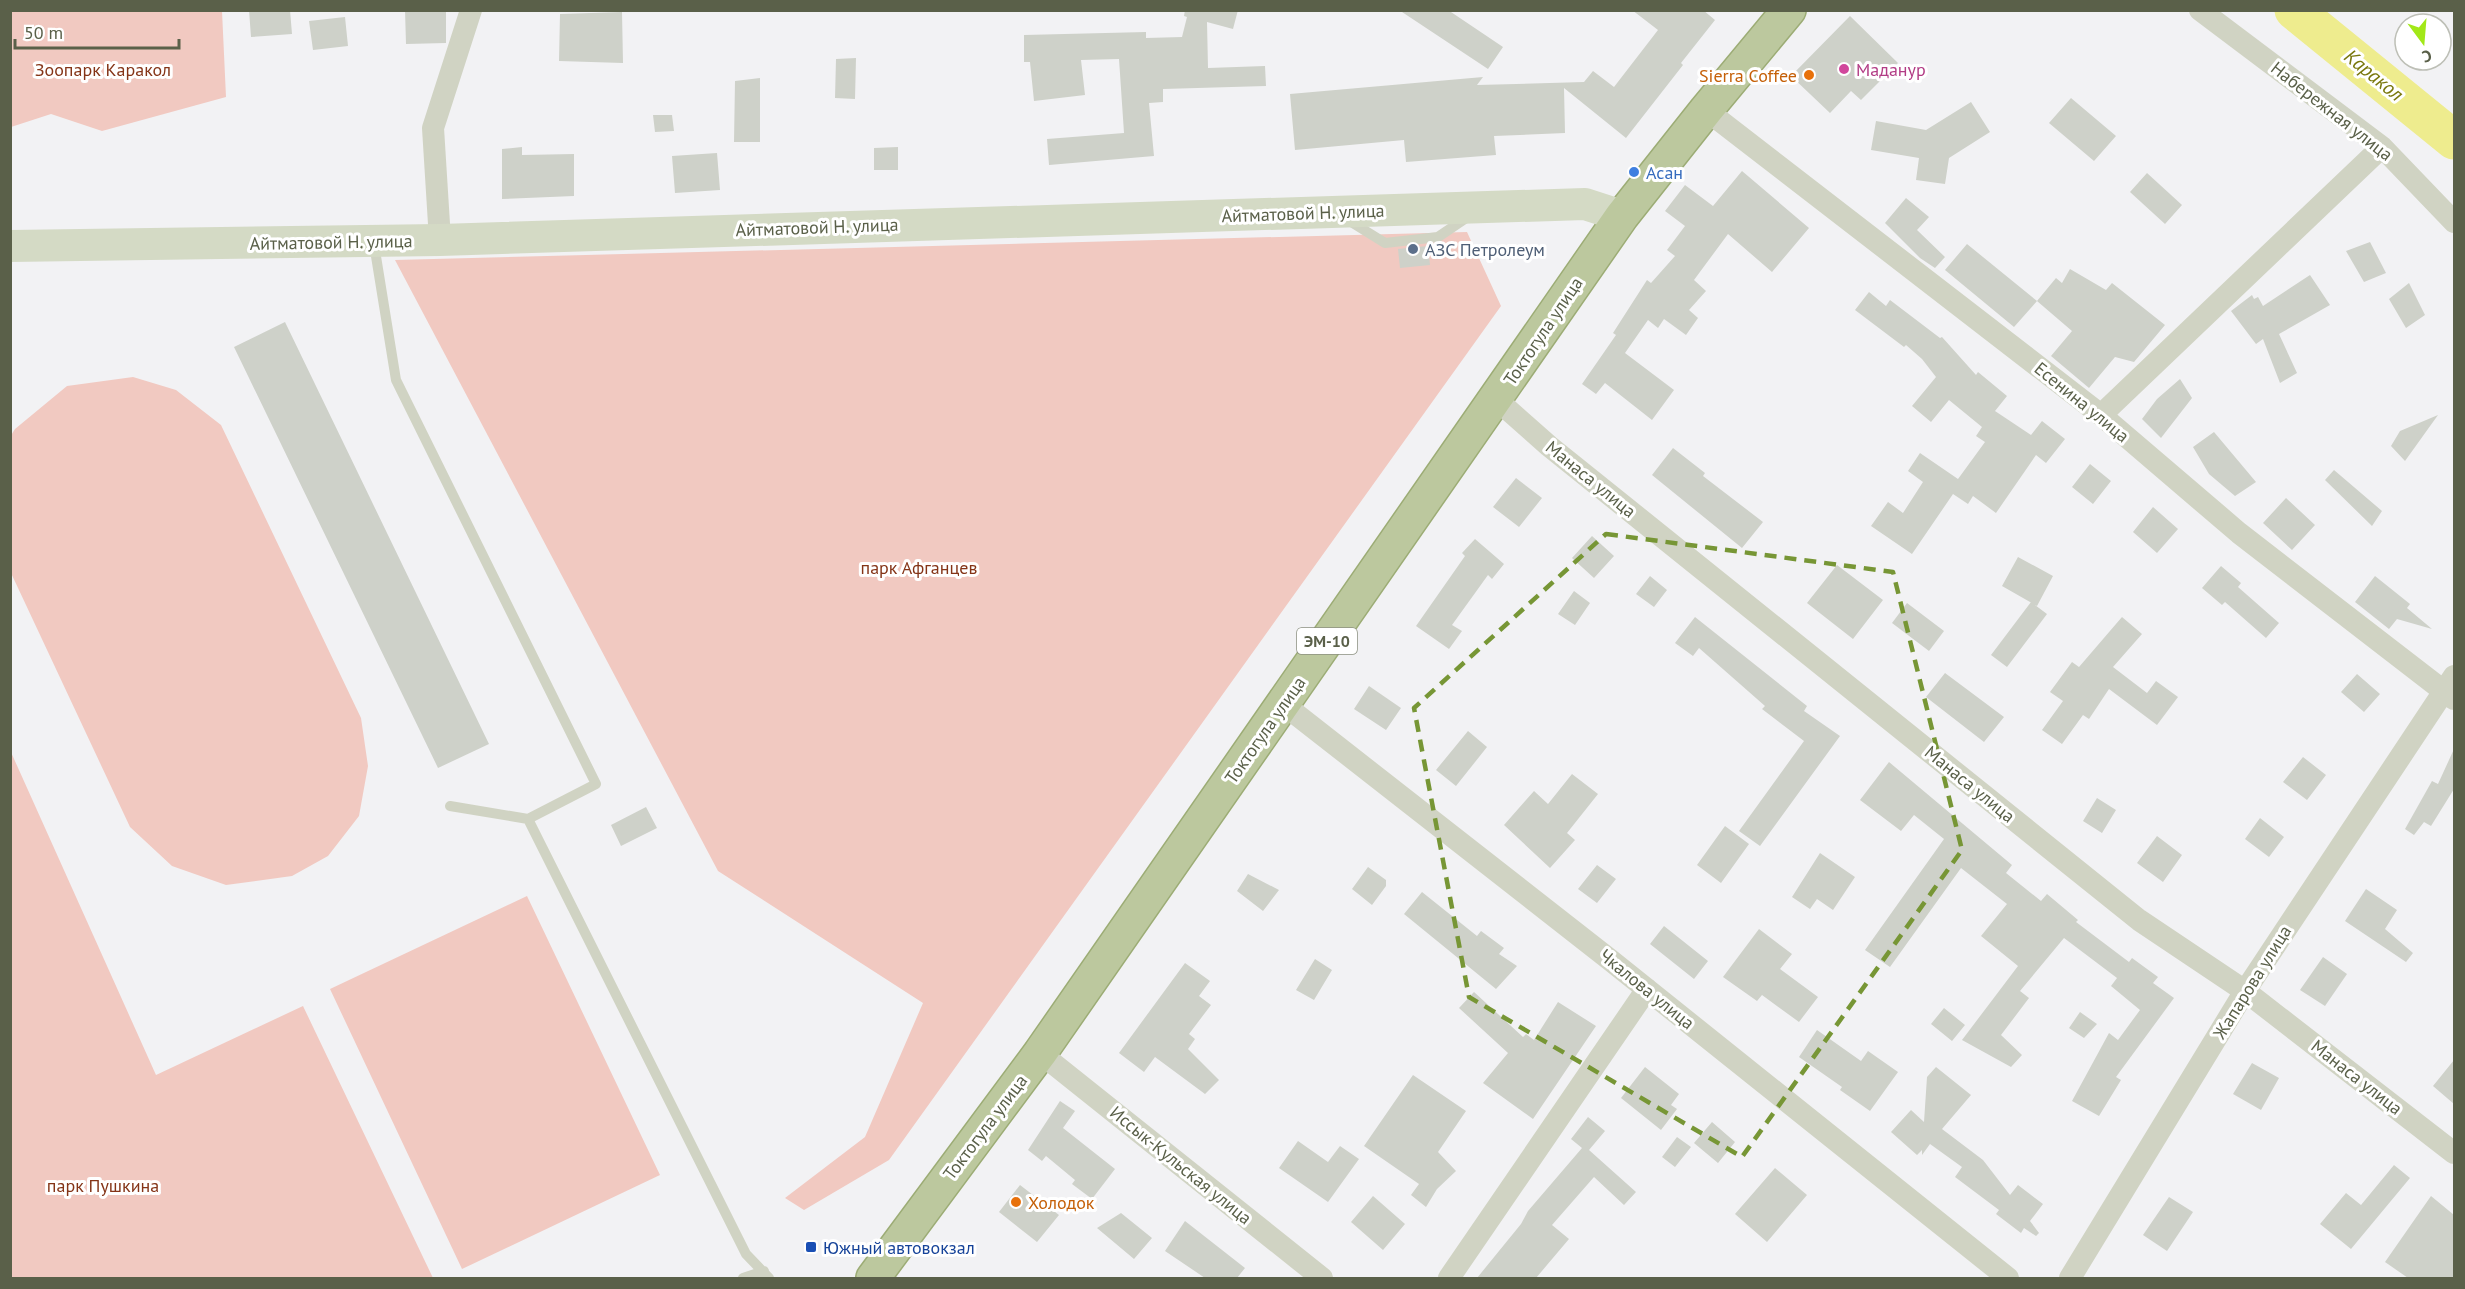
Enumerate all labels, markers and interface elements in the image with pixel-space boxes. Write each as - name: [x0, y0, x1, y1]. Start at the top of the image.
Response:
- scale bar: [15, 12, 178, 50]
- north arrow: [2393, 12, 2453, 72]
- text: 50 m: [24, 21, 63, 44]
- water label: Каракол: [2339, 43, 2409, 107]
- text: С: [2420, 46, 2434, 67]
- street label: Набережная улица: [2267, 56, 2397, 166]
- park label: Зоопарк Каракол: [35, 58, 171, 81]
- place label: Маданур: [1856, 58, 1926, 81]
- marker: Маданур: [1837, 62, 1851, 76]
- place label: Sierra Coffee: [1699, 64, 1797, 87]
- marker: Sierra Coffee: [1802, 68, 1816, 82]
- place label: Асан: [1646, 161, 1683, 184]
- marker: Асан: [1627, 165, 1641, 179]
- street label: Айтматовой Н. улица: [1221, 199, 1385, 227]
- street label: Айтматовой Н. улица: [735, 213, 899, 241]
- street label: Айтматовой Н. улица: [249, 229, 413, 255]
- place label: АЗС Петролеум: [1425, 238, 1545, 261]
- marker: АЗС Петролеум: [1406, 242, 1420, 256]
- street label: Токтогула улица: [1498, 272, 1588, 390]
- street label: Есенина улица: [2030, 357, 2134, 447]
- street label: Манаса улица: [1541, 436, 1641, 522]
- park label: парк Афганцев: [861, 556, 977, 579]
- road number: ЭМ-10: [1297, 628, 1357, 654]
- street label: Токтогула улица: [1219, 672, 1311, 788]
- street label: Манаса улица: [1920, 741, 2020, 827]
- street label: Жапарова улица: [2207, 921, 2296, 1044]
- street label: Чкалова улица: [1595, 944, 1699, 1034]
- street label: Манаса улица: [2307, 1034, 2407, 1120]
- street label: Токтогула улица: [938, 1070, 1032, 1184]
- street label: Иссык-Кульская улица: [1105, 1101, 1257, 1229]
- park label: парк Пушкина: [47, 1174, 159, 1197]
- place label: Холодок: [1028, 1191, 1095, 1214]
- marker: Холодок: [1009, 1195, 1023, 1209]
- place label: Южный автовокзал: [823, 1236, 975, 1259]
- marker: Южный автовокзал: [804, 1240, 818, 1254]

